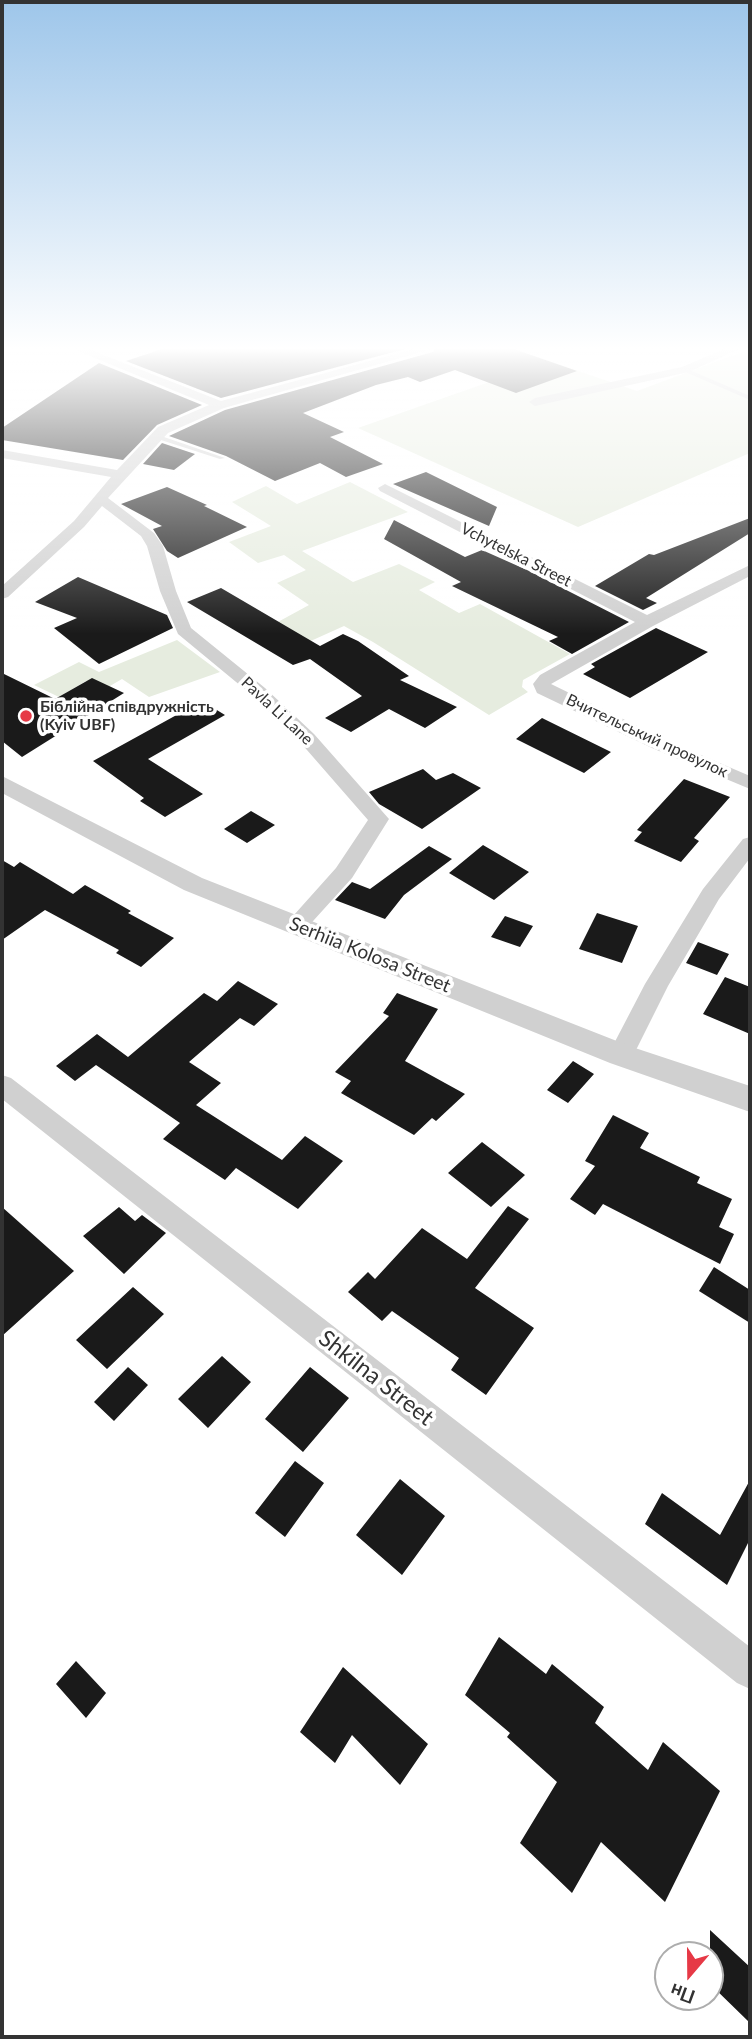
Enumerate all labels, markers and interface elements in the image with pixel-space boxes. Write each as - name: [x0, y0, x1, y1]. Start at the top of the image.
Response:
- street label: Vchytelska Street: [458, 519, 574, 591]
- street label: Pavla Li Lane: [237, 673, 317, 749]
- street label: Вчительський провулок: [563, 690, 731, 782]
- place label: Біблійна співдружність (Kyiv UBF): [40, 697, 214, 735]
- marker: Біблійна співдружність (Kyiv UBF): [18, 708, 34, 724]
- street label: Serhiia Kolosa Street: [286, 912, 454, 998]
- street label: Shkilna Street: [313, 1325, 439, 1431]
- north arrow: [654, 1941, 724, 2011]
- text: Пн: [667, 1979, 698, 2009]

